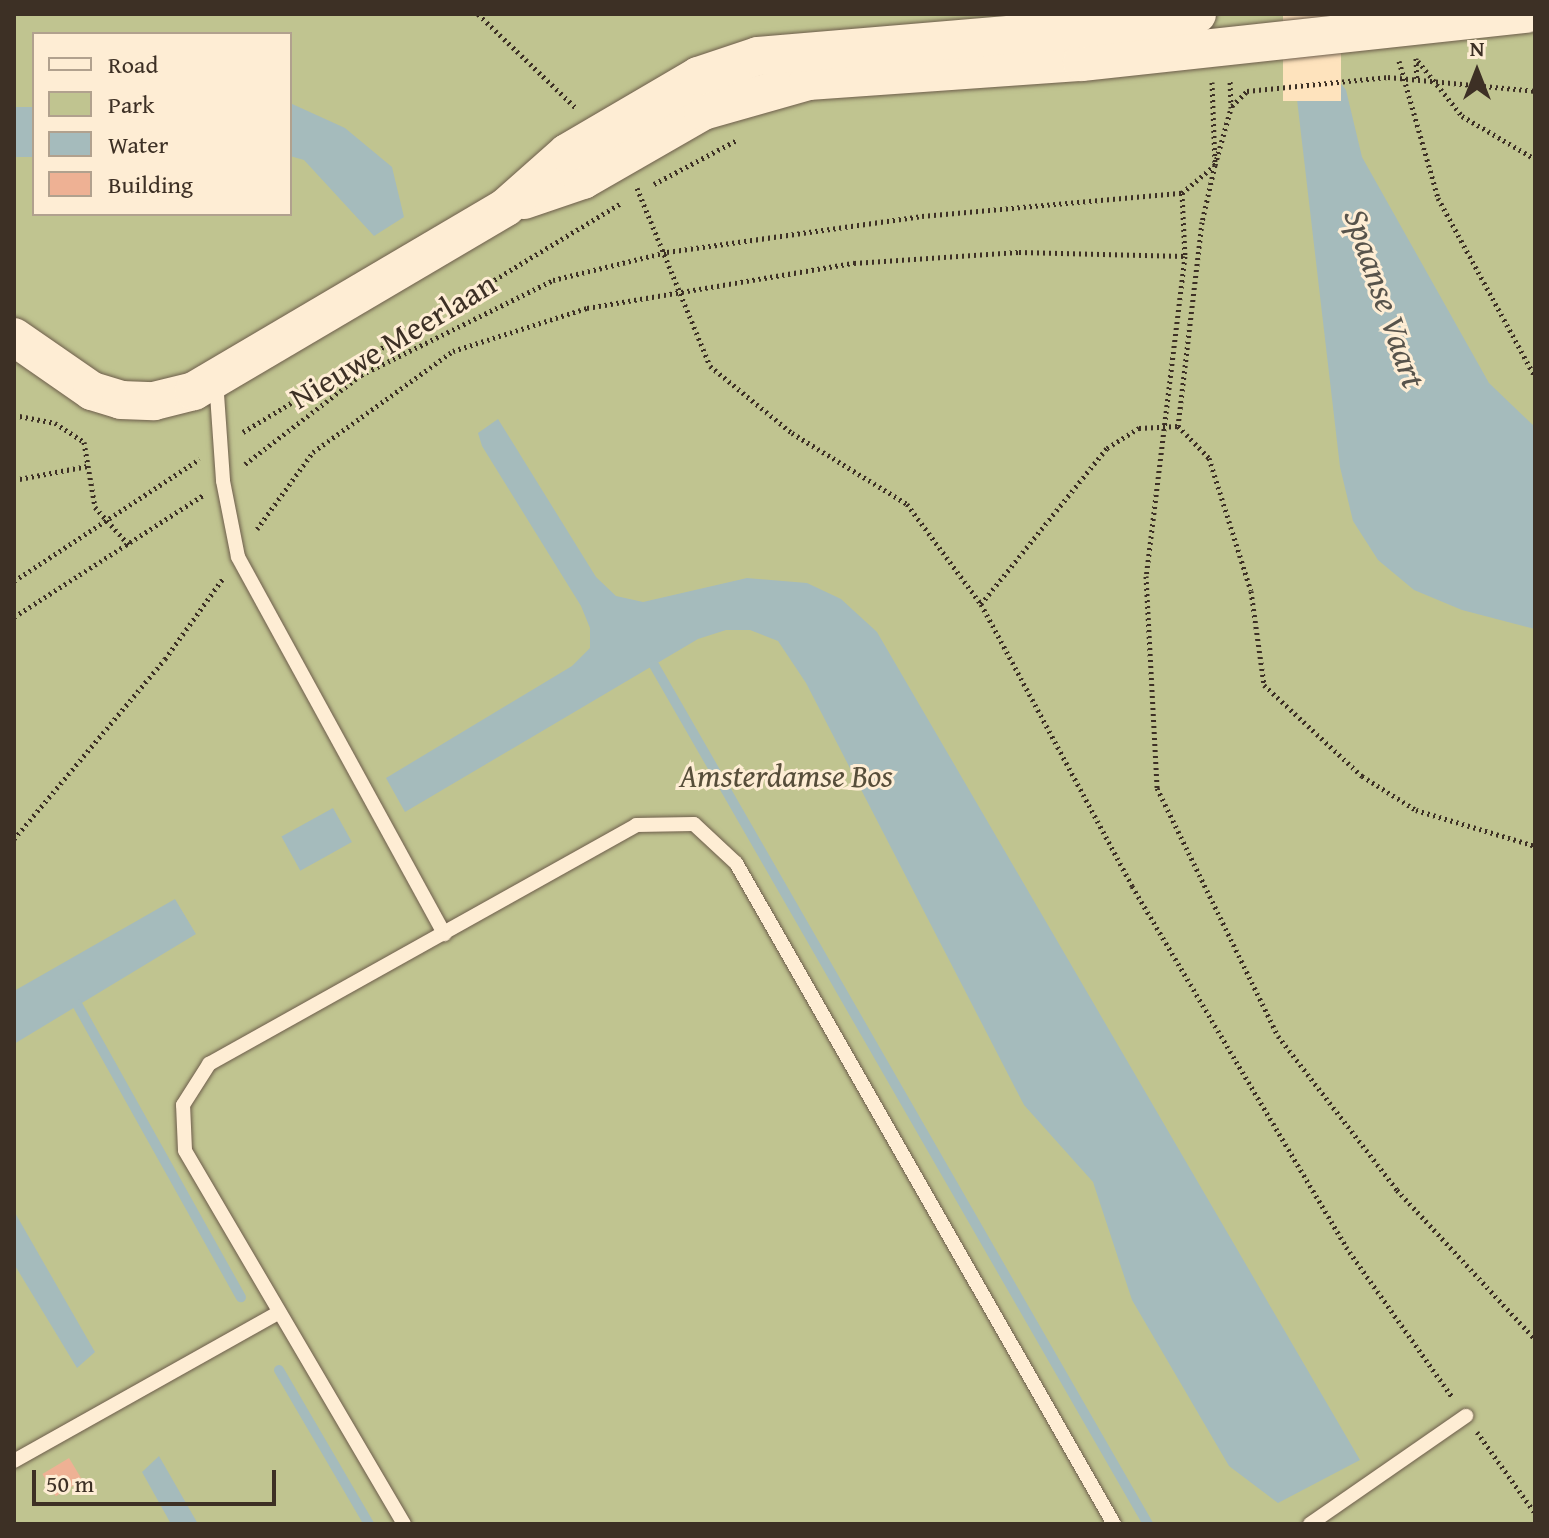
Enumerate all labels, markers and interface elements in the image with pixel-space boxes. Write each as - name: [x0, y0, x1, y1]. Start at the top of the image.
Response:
- legend: [32, 32, 292, 216]
- north arrow: [1437, 32, 1517, 112]
- text: N: [1470, 32, 1484, 64]
- text: Road: [108, 47, 158, 82]
- text: Park: [108, 87, 154, 122]
- text: Water: [108, 127, 168, 162]
- text: Building: [108, 167, 193, 202]
- water label: Spaanse Vaart: [1336, 203, 1436, 393]
- street label: Nieuwe Meerlaan: [283, 265, 503, 417]
- park label: Amsterdamse Bos: [679, 757, 893, 795]
- scale bar: [36, 1454, 280, 1504]
- text: 50 m: [46, 1466, 94, 1501]

